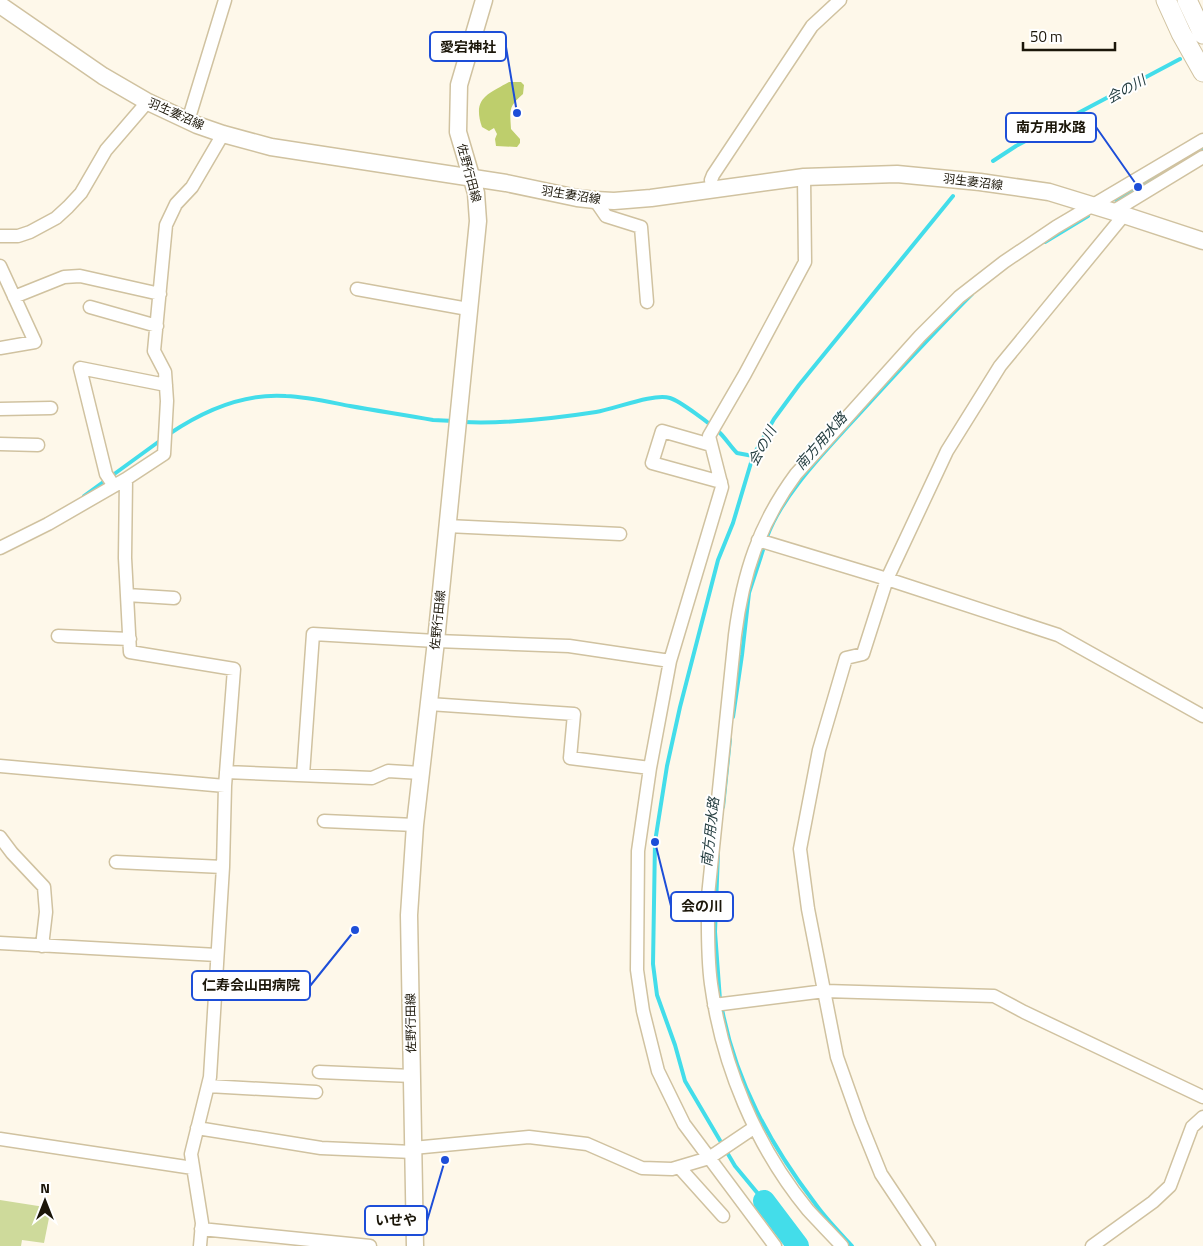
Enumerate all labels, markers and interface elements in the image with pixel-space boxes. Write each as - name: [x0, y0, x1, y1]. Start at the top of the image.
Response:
- scale bar: [1023, 20, 1116, 52]
- text: 50 m: [1030, 25, 1063, 48]
- callout: 愛宕神社: [430, 32, 506, 61]
- text: 愛宕神社: [440, 36, 496, 57]
- water label: 会の川: [1102, 68, 1151, 108]
- street label: 羽生妻沼線: [145, 93, 207, 134]
- callout: 南方用水路: [1006, 113, 1096, 142]
- text: 南方用水路: [1016, 116, 1086, 137]
- street label: 佐野行田線: [453, 141, 486, 204]
- street label: 羽生妻沼線: [942, 168, 1004, 195]
- street label: 羽生妻沼線: [540, 180, 602, 209]
- water label: 南方用水路: [790, 407, 852, 474]
- water label: 会の川: [742, 421, 782, 469]
- street label: 佐野行田線: [425, 589, 450, 651]
- water label: 南方用水路: [695, 795, 724, 868]
- callout: 会の川: [671, 892, 733, 921]
- text: 会の川: [681, 895, 723, 916]
- callout: 仁寿会山田病院: [192, 971, 310, 1000]
- text: 仁寿会山田病院: [202, 974, 300, 995]
- street label: 佐野行田線: [400, 993, 421, 1053]
- north arrow: [20, 1176, 70, 1226]
- text: N: [40, 1177, 50, 1198]
- callout: いせや: [365, 1206, 427, 1235]
- text: いせや: [375, 1209, 417, 1230]

